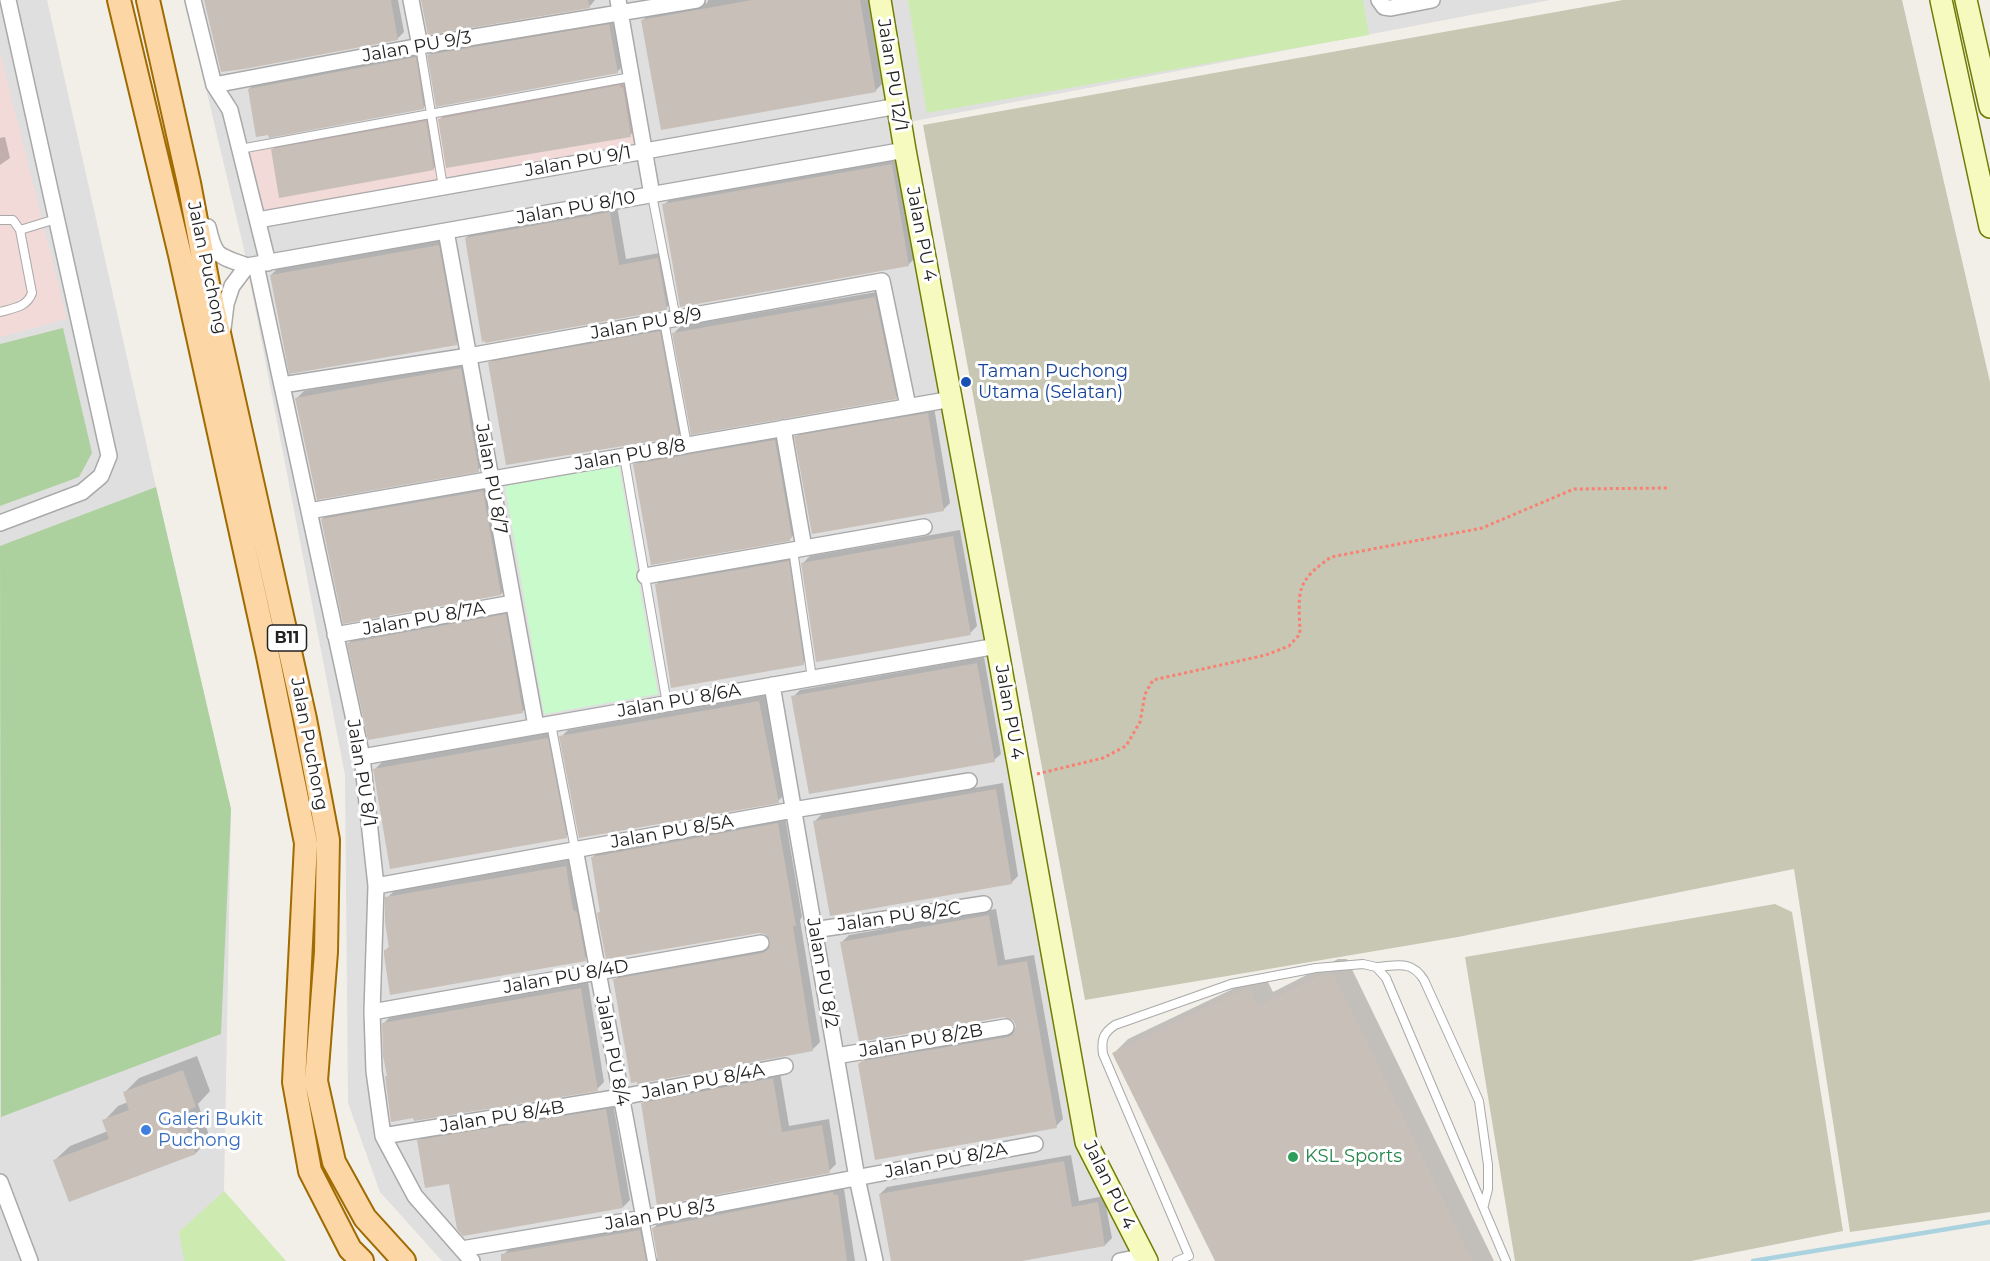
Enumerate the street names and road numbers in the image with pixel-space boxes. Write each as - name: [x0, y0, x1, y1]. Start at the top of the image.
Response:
- street label: Jalan PU 12/1: [872, 17, 912, 133]
- street label: Jalan PU 9/3: [361, 27, 473, 67]
- street label: Jalan PU 9/1: [523, 142, 633, 182]
- street label: Jalan PU 4: [901, 185, 941, 283]
- street label: Jalan PU 8/10: [515, 187, 637, 229]
- street label: Jalan Puchong: [182, 200, 232, 336]
- street label: Jalan PU 8/9: [589, 304, 703, 344]
- street label: Jalan PU 8/7: [471, 422, 511, 536]
- street label: Jalan PU 8/8: [573, 435, 687, 475]
- street label: Jalan PU 8/7A: [361, 598, 487, 640]
- road number: B11: [268, 625, 306, 651]
- street label: Jalan PU 4: [990, 663, 1028, 761]
- street label: Jalan Puchong: [286, 676, 332, 812]
- street label: Jalan PU 8/6A: [616, 680, 742, 722]
- street label: Jalan PU 8/1: [342, 718, 380, 828]
- street label: Jalan PU 8/5A: [609, 811, 735, 853]
- street label: Jalan PU 8/2C: [836, 898, 962, 936]
- street label: Jalan PU 8/2: [802, 916, 842, 1030]
- street label: Jalan PU 8/4D: [502, 955, 630, 999]
- street label: Jalan PU 8/4: [591, 994, 633, 1108]
- street label: Jalan PU 8/2B: [858, 1020, 984, 1062]
- street label: Jalan PU 8/4A: [640, 1059, 766, 1105]
- street label: Jalan PU 8/4B: [438, 1097, 566, 1137]
- street label: Jalan PU 4: [1078, 1137, 1140, 1233]
- street label: Jalan PU 8/2A: [883, 1139, 1009, 1183]
- street label: Jalan PU 8/3: [603, 1195, 717, 1235]

